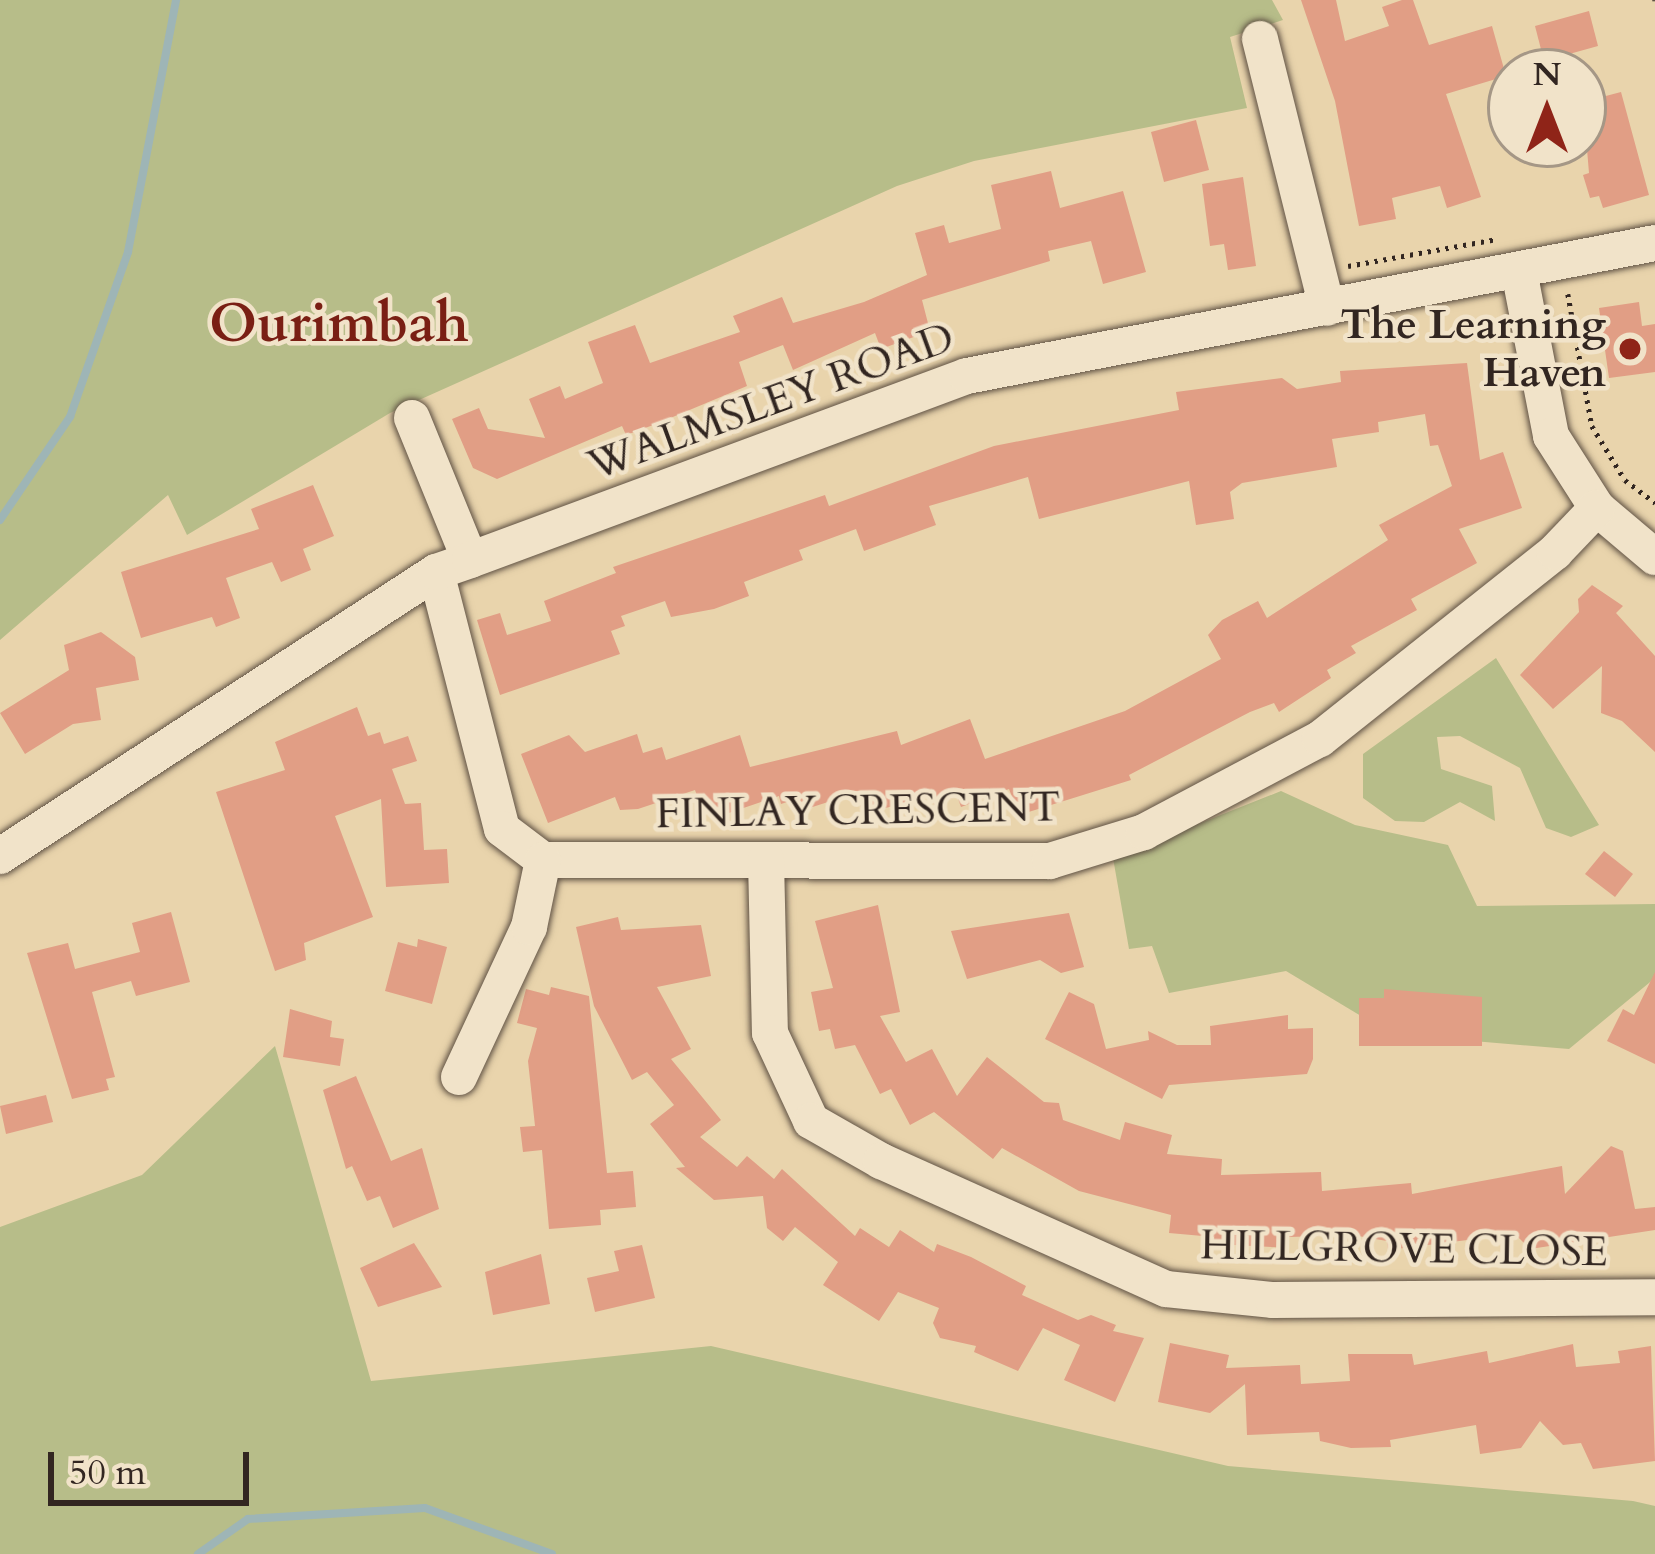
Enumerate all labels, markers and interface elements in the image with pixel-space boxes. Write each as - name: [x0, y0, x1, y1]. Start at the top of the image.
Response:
- north arrow: [1487, 48, 1607, 168]
- text: N: [1533, 52, 1561, 97]
- district label: Ourimbah: [209, 293, 469, 357]
- place label: The Learning Haven: [1340, 300, 1606, 398]
- street label: WALMSLEY ROAD: [581, 312, 961, 492]
- marker: The Learning Haven: [1617, 336, 1643, 362]
- street label: FINLAY CRESCENT: [655, 782, 1061, 840]
- street label: HILLGROVE CLOSE: [1200, 1220, 1608, 1278]
- scale bar: [54, 1428, 255, 1502]
- text: 50 m: [69, 1448, 146, 1497]

